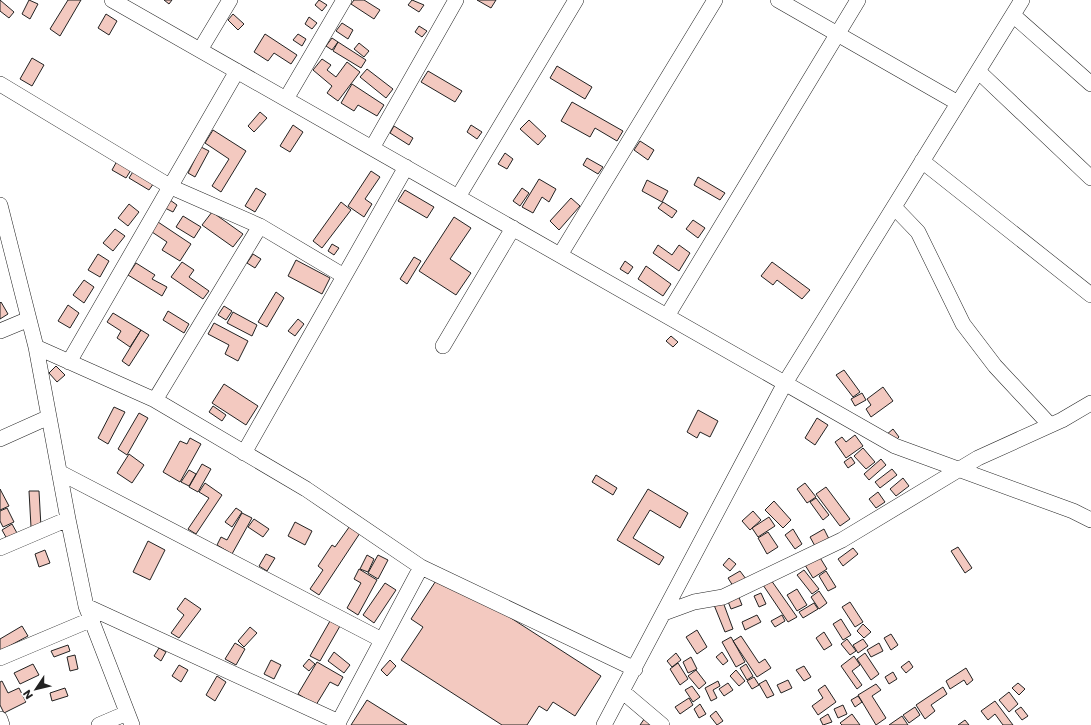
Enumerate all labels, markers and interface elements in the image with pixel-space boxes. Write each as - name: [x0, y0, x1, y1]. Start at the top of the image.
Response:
- north arrow: [16, 669, 56, 709]
- text: N: [19, 687, 37, 703]

